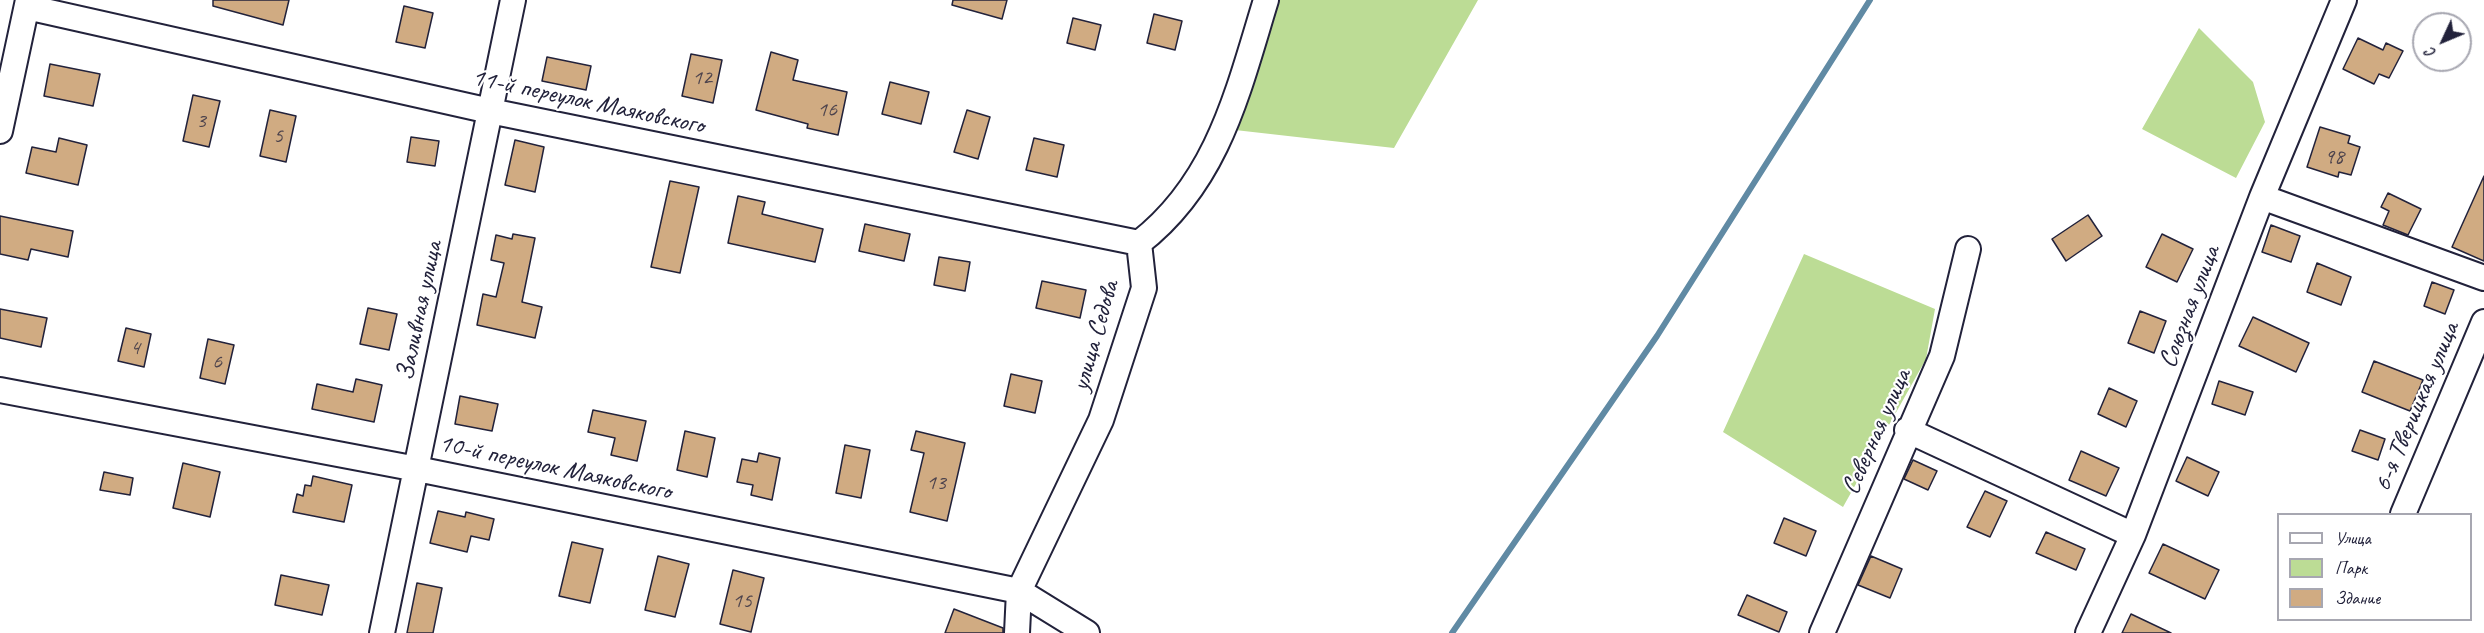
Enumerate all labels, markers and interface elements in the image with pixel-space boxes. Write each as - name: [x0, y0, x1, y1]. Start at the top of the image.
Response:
- north arrow: [2412, 12, 2472, 72]
- text: С: [2421, 43, 2440, 63]
- street label: 11-й переулок Маяковского: [469, 62, 707, 142]
- house number: 12: [692, 65, 712, 91]
- house number: 16: [817, 97, 837, 123]
- house number: 3: [196, 108, 206, 134]
- house number: 5: [273, 123, 283, 149]
- house number: 98: [2324, 144, 2344, 170]
- street label: Заливная улица: [390, 238, 450, 384]
- street label: Союзная улица: [2152, 242, 2228, 372]
- street label: улица Седова: [1065, 277, 1127, 395]
- street label: 6-я Тверицкая улица: [2367, 318, 2467, 496]
- house number: 4: [130, 335, 140, 361]
- house number: 6: [212, 349, 222, 375]
- street label: Северная улица: [1835, 364, 1919, 500]
- street label: 10-й переулок Маяковского: [436, 428, 674, 508]
- house number: 13: [926, 470, 946, 496]
- legend: [2277, 513, 2472, 621]
- text: Улица: [2335, 527, 2371, 549]
- text: Парк: [2335, 557, 2367, 579]
- text: Здание: [2335, 587, 2380, 609]
- house number: 15: [732, 588, 752, 614]

